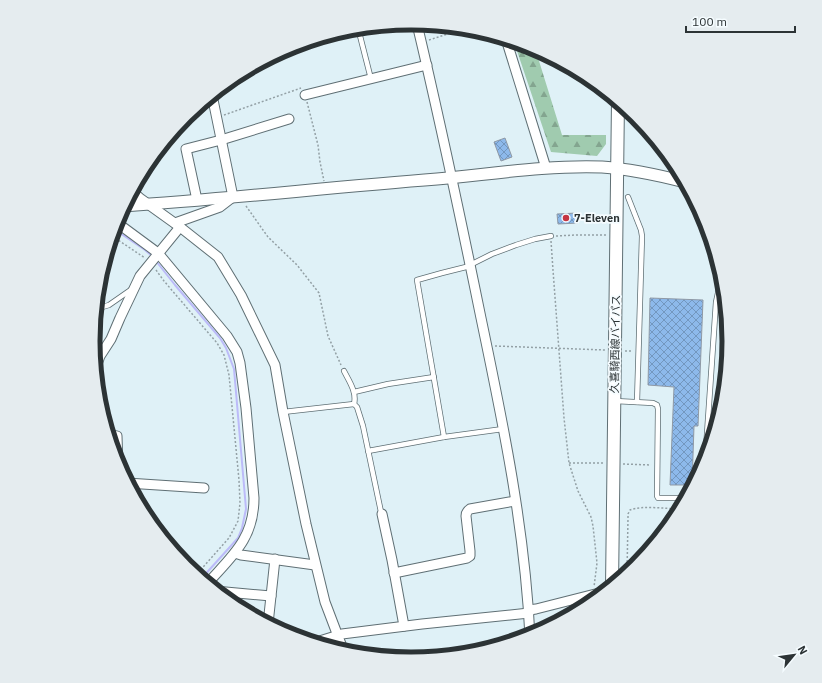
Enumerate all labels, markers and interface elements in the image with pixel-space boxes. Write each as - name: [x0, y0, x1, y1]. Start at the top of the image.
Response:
- scale bar: [686, 8, 795, 34]
- text: 100 m: [692, 14, 727, 29]
- place label: 7-Eleven: [574, 211, 620, 225]
- marker: 7-Eleven: [561, 213, 571, 223]
- street label: 久喜騎西線バイパス: [607, 294, 623, 394]
- north arrow: [774, 635, 814, 675]
- text: N: [795, 643, 811, 657]

